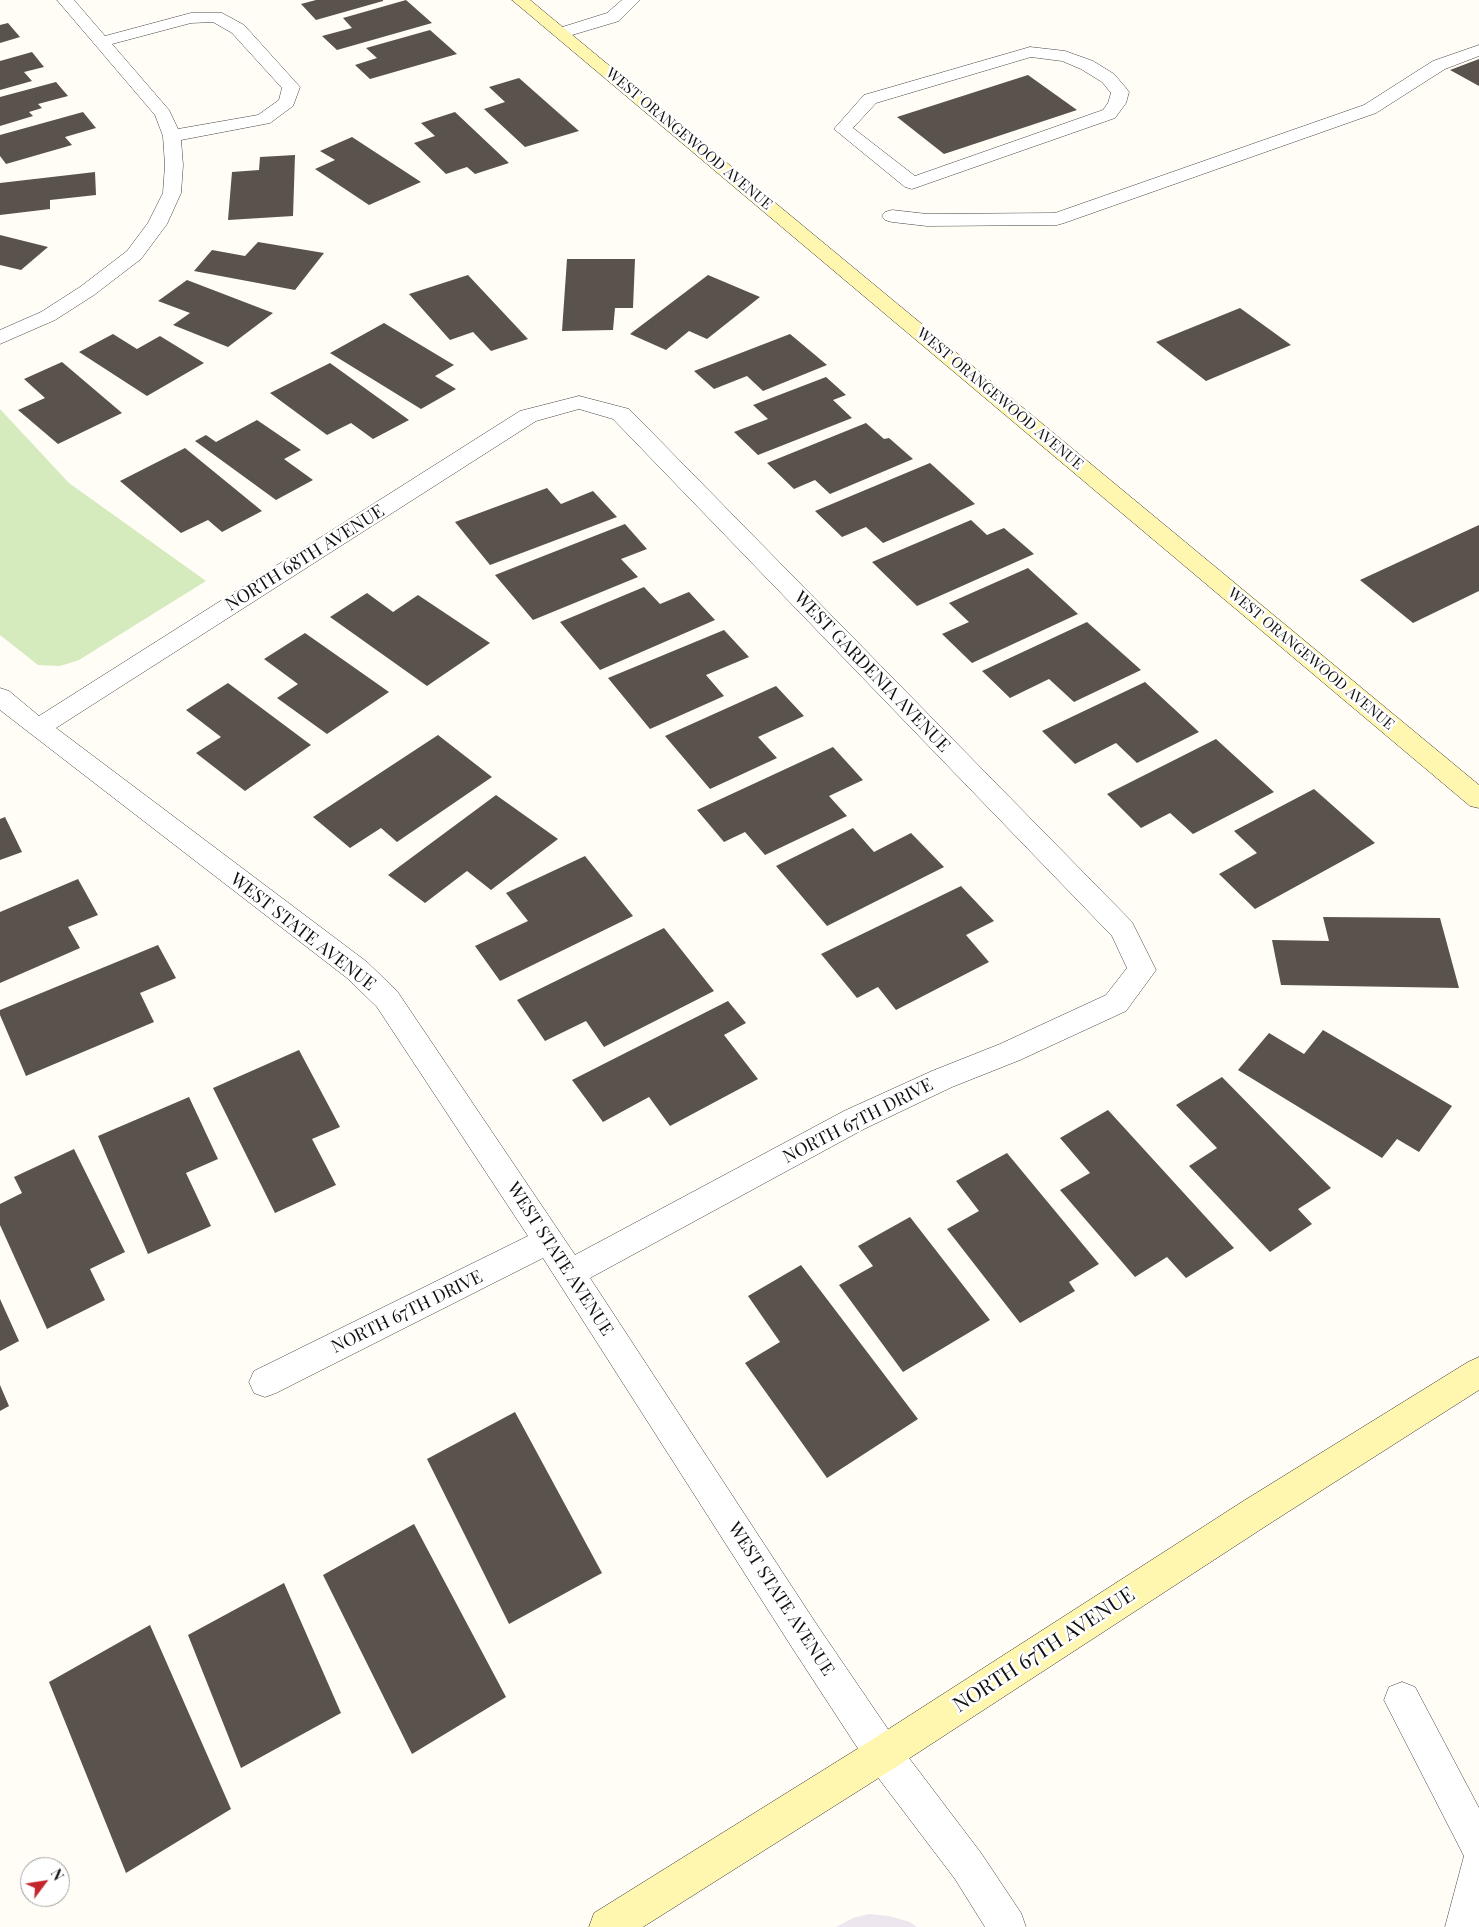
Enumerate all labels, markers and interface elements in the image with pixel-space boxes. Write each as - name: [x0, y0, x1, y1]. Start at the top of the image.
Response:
- street label: WEST ORANGEWOOD AVENUE: [602, 64, 776, 214]
- street label: WEST ORANGEWOOD AVENUE: [913, 324, 1087, 474]
- street label: NORTH 68TH AVENUE: [222, 500, 388, 616]
- street label: WEST ORANGEWOOD AVENUE: [1224, 584, 1398, 734]
- street label: WEST GARDENIA AVENUE: [790, 587, 954, 757]
- street label: WEST STATE AVENUE: [226, 869, 380, 995]
- street label: NORTH 67TH DRIVE: [779, 1074, 937, 1168]
- street label: WEST STATE AVENUE: [502, 1178, 618, 1340]
- street label: NORTH 67TH DRIVE: [328, 1266, 486, 1358]
- street label: WEST STATE AVENUE: [723, 1518, 839, 1680]
- street label: NORTH 67TH AVENUE: [948, 1582, 1140, 1718]
- north arrow: [20, 1857, 70, 1907]
- text: N: [47, 1865, 68, 1884]

